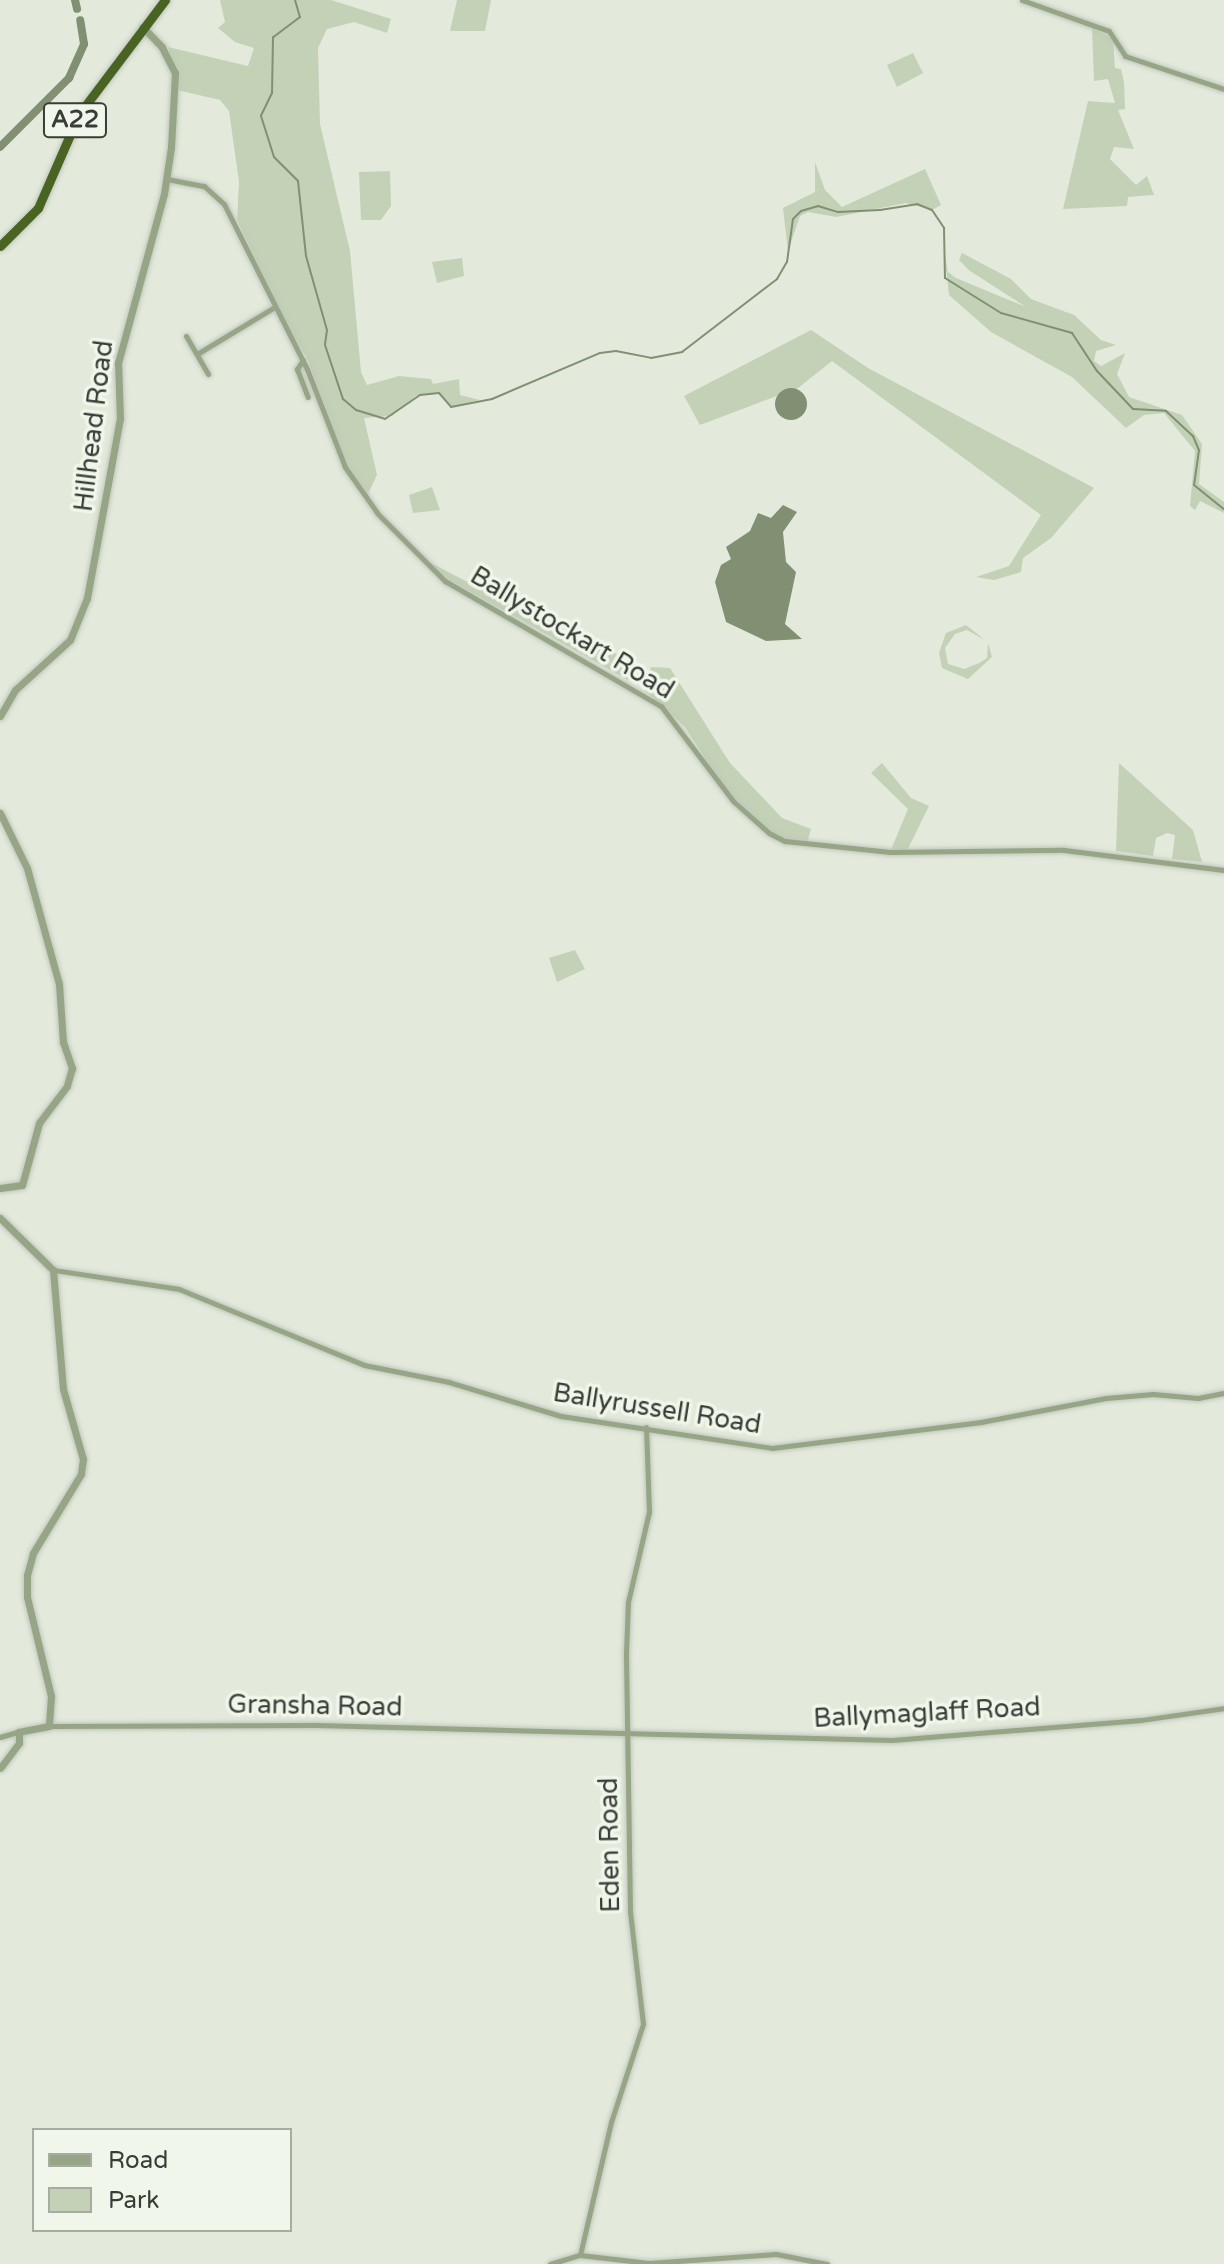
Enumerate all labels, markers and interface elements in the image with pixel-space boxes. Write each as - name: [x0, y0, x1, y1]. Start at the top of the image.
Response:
- road number: A22: [41, 100, 109, 140]
- street label: Hillhead Road: [68, 339, 120, 513]
- street label: Ballystockart Road: [465, 560, 679, 706]
- street label: Ballyrussell Road: [551, 1377, 763, 1441]
- street label: Gransha Road: [227, 1689, 403, 1723]
- street label: Ballymaglaff Road: [813, 1691, 1041, 1735]
- street label: Eden Road: [593, 1777, 627, 1913]
- legend: [32, 2128, 292, 2232]
- text: Road: [108, 2146, 168, 2175]
- text: Park: [108, 2186, 159, 2215]

